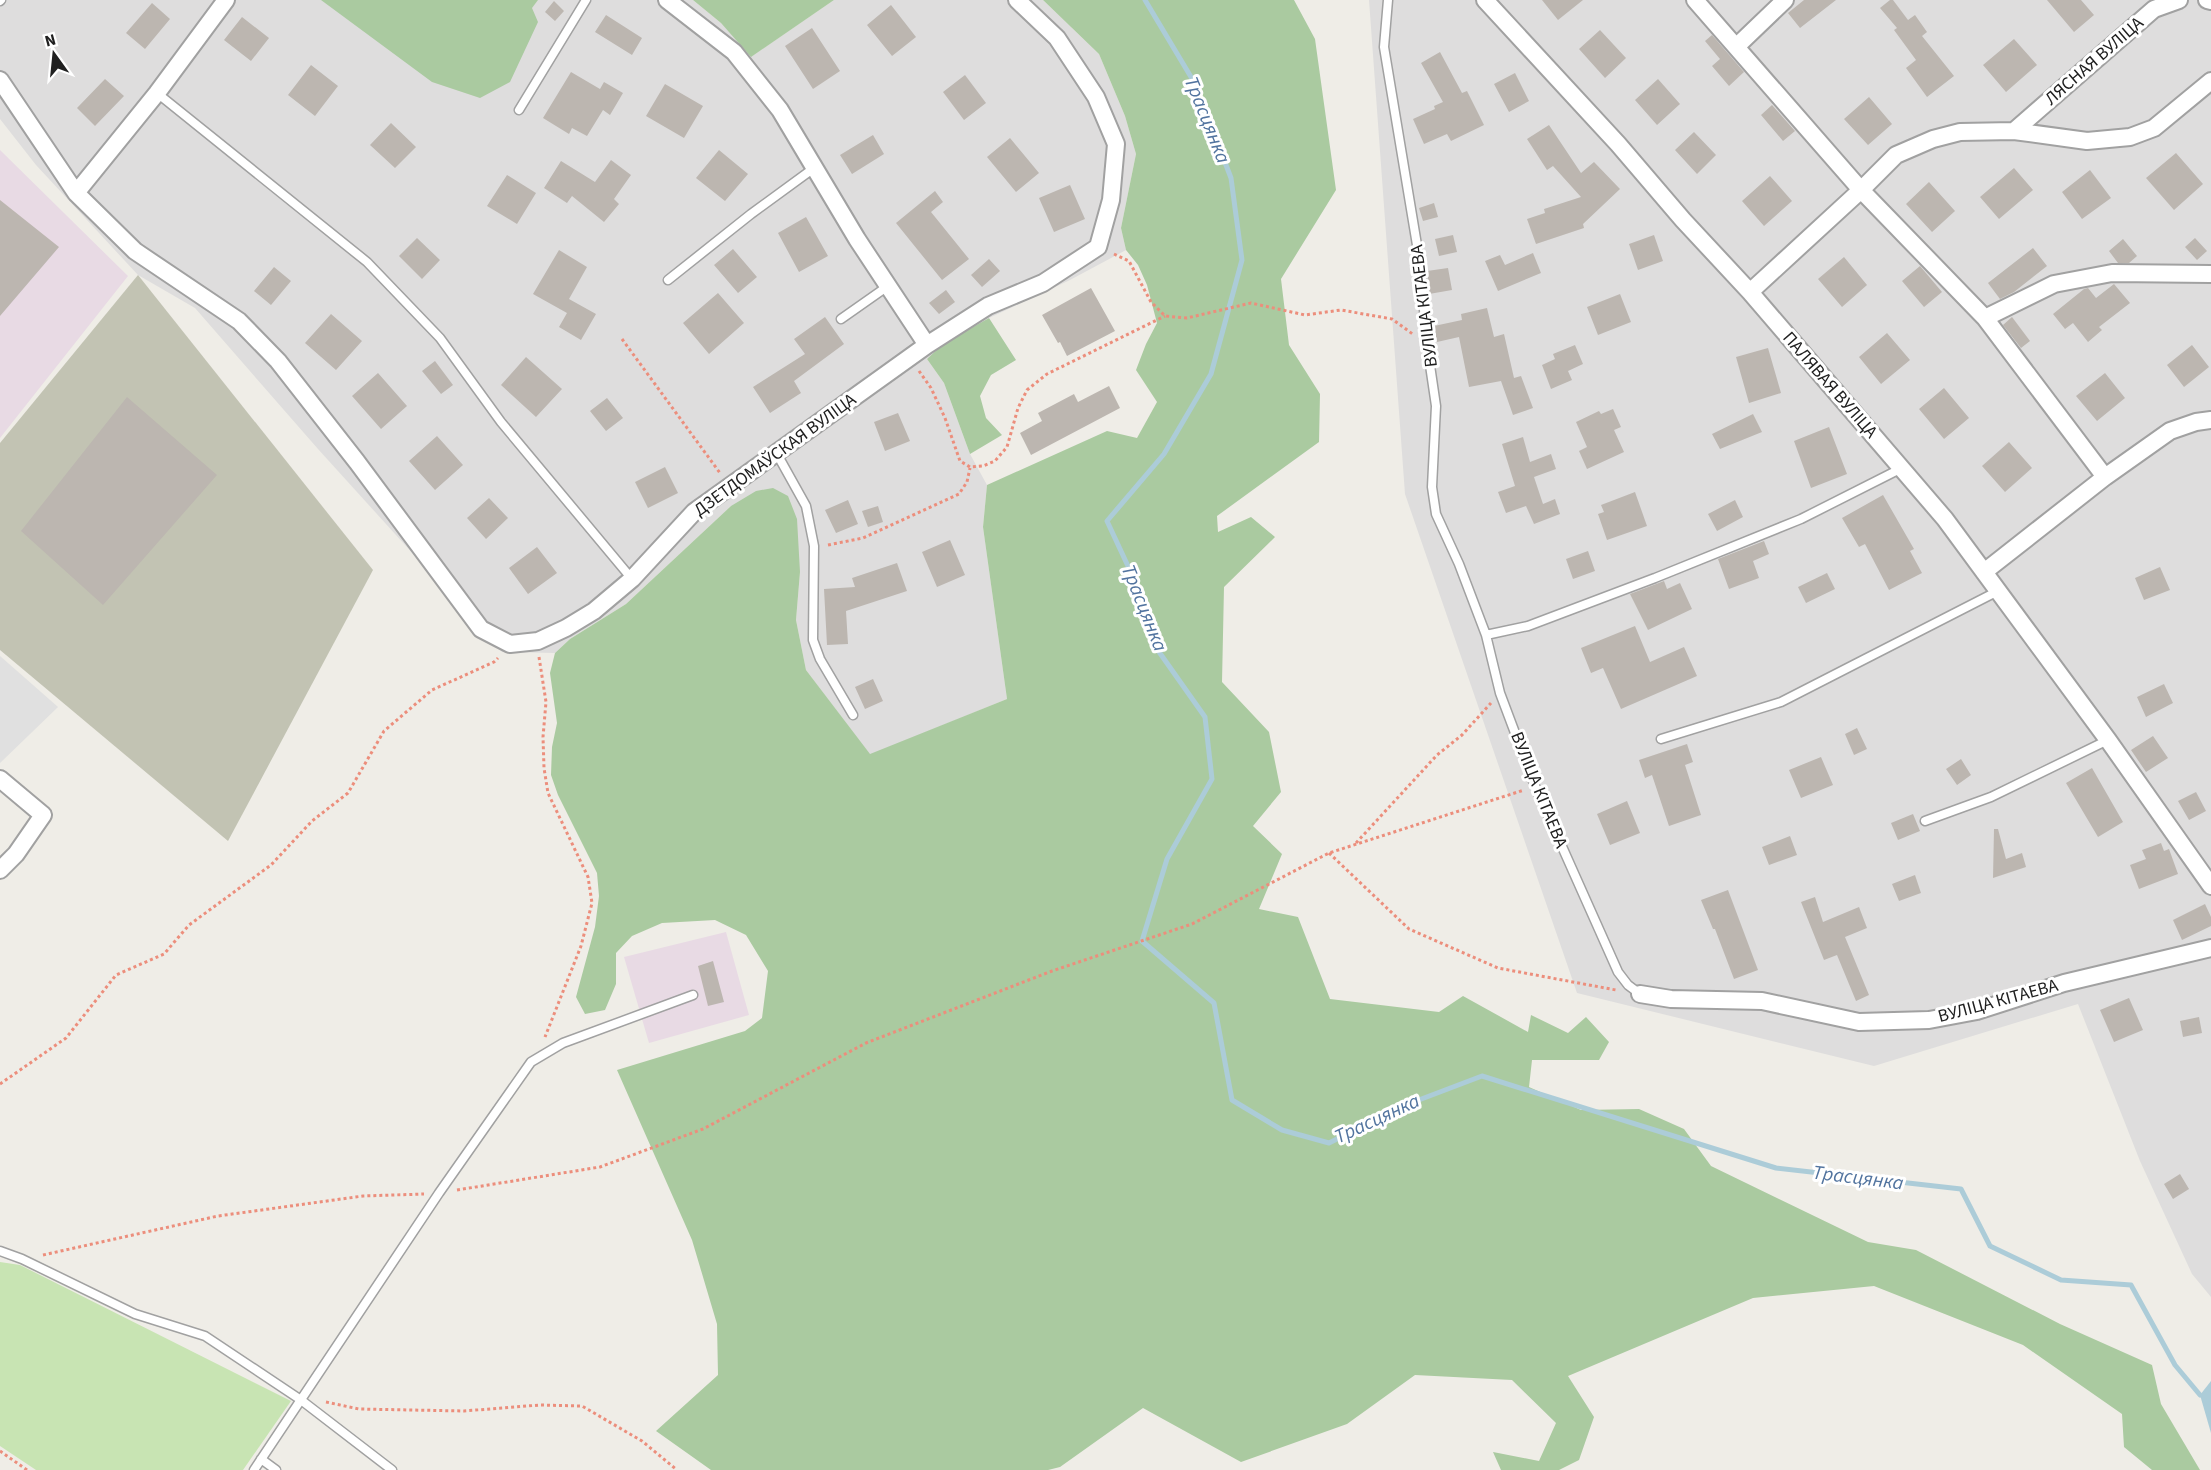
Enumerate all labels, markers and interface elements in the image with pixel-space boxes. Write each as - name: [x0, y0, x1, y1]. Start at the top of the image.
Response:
- street label: ЛЯСНАЯ ВУЛІЦА: [2039, 11, 2149, 111]
- north arrow: [24, 24, 84, 84]
- text: N: [42, 28, 58, 52]
- water label: Трасцянка: [1177, 72, 1237, 168]
- street label: ВУЛІЦА КІТАЕВА: [1404, 243, 1444, 369]
- street label: ПАЛЯВАЯ ВУЛІЦА: [1777, 326, 1883, 444]
- street label: ДЗЕТДОМАЎСКАЯ ВУЛІЦА: [689, 387, 862, 523]
- water label: Трасцянка: [1114, 560, 1174, 656]
- street label: ВУЛІЦА КІТАЕВА: [1504, 728, 1574, 852]
- street label: ВУЛІЦА КІТАЕВА: [1935, 973, 2061, 1029]
- water label: Трасцянка: [1330, 1087, 1425, 1151]
- water label: Трасцянка: [1811, 1159, 1905, 1197]

